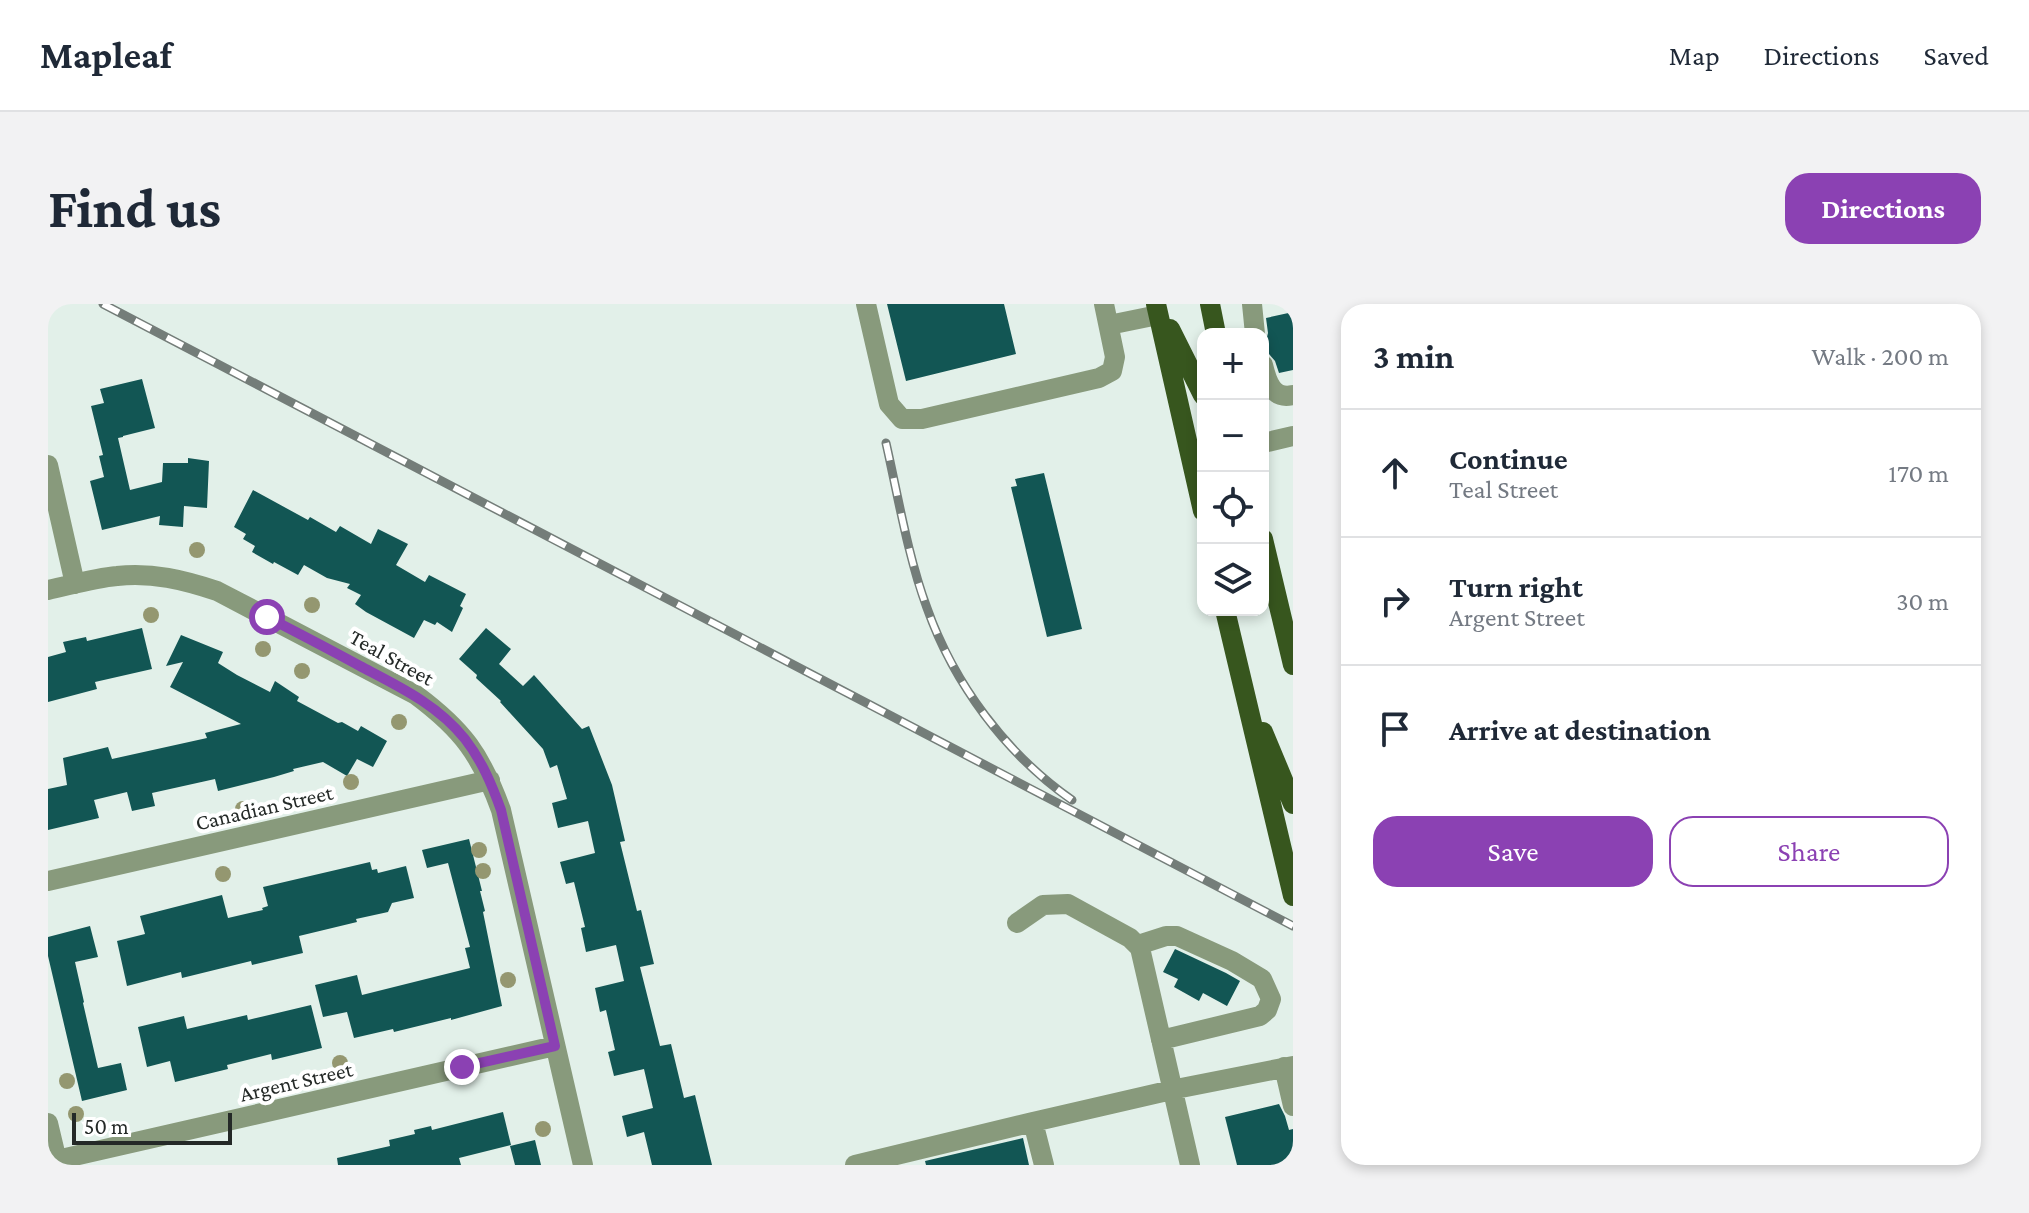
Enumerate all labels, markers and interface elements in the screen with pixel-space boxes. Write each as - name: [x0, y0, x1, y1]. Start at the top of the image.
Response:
- text: Mapleaf: [40, 34, 172, 76]
- text: Map: [1669, 40, 1720, 71]
- text: Directions: [1764, 40, 1879, 71]
- text: Saved: [1923, 40, 1989, 71]
- button: Directions: [1785, 173, 1981, 244]
- text: Find us: [48, 177, 221, 239]
- map controls: [1197, 328, 1269, 616]
- button: +: [1197, 328, 1269, 400]
- text: 3 min: [1373, 338, 1454, 375]
- text: Walk · 200 m: [1811, 342, 1949, 371]
- button: −: [1197, 400, 1269, 472]
- text: Continue: [1449, 442, 1568, 475]
- icon: ahead: [1373, 451, 1417, 495]
- text: 170 m: [1888, 459, 1949, 488]
- button: locate: [1197, 472, 1269, 544]
- text: Teal Street: [1449, 475, 1558, 504]
- button: layers: [1197, 544, 1269, 616]
- text: Turn right: [1449, 570, 1583, 603]
- icon: right: [1373, 579, 1417, 623]
- text: 30 m: [1896, 587, 1949, 616]
- route start: [249, 599, 285, 635]
- text: Argent Street: [1449, 603, 1585, 632]
- street label: Teal Street: [345, 624, 439, 691]
- icon: arrive: [1373, 707, 1417, 751]
- text: Arrive at destination: [1449, 713, 1711, 746]
- street label: Canadian Street: [193, 779, 336, 835]
- button: Save: [1373, 816, 1653, 887]
- button: Share: [1669, 816, 1949, 887]
- route end: [444, 1049, 480, 1085]
- street label: Argent Street: [237, 1056, 356, 1107]
- scale bar: [72, 1109, 232, 1145]
- text: 50 m: [84, 1114, 129, 1139]

